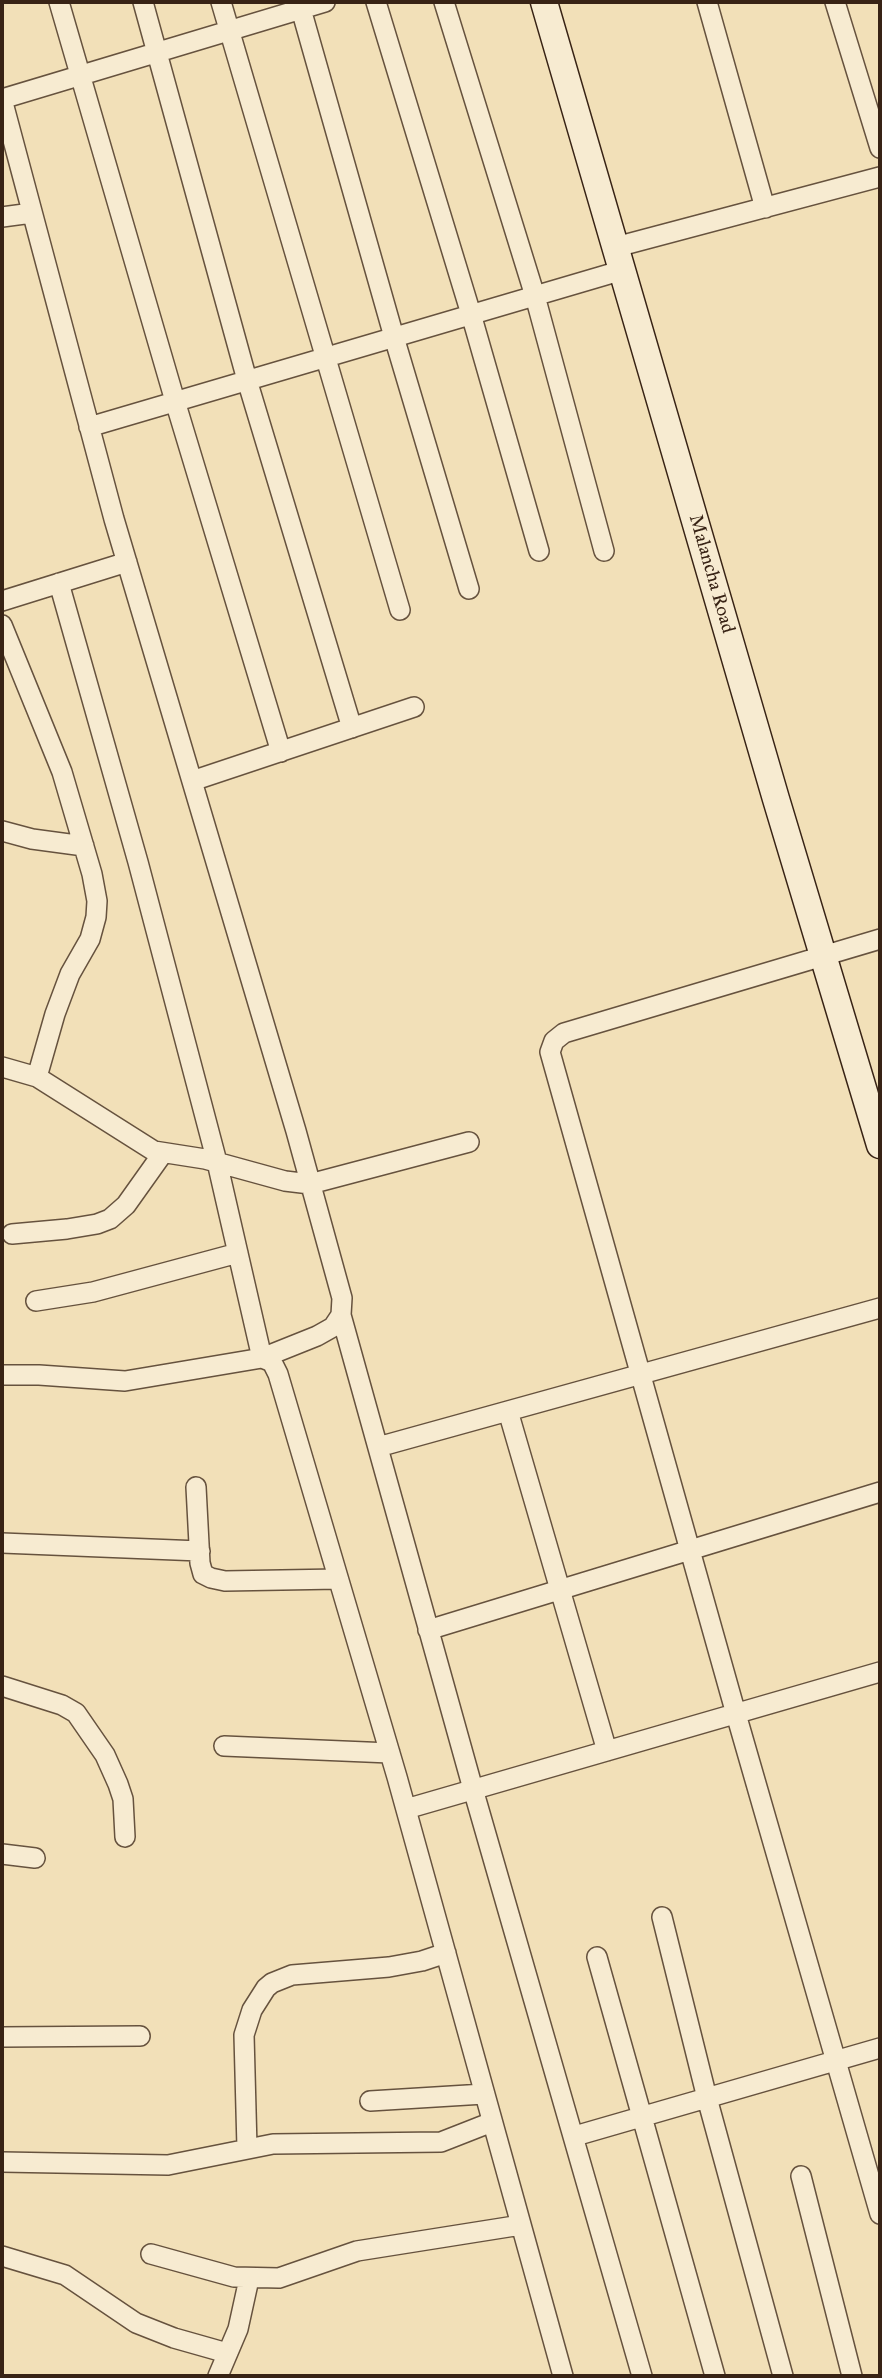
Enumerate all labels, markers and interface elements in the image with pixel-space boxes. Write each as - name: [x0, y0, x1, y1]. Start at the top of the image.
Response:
- street label: Malancha Road: [683, 512, 739, 636]

